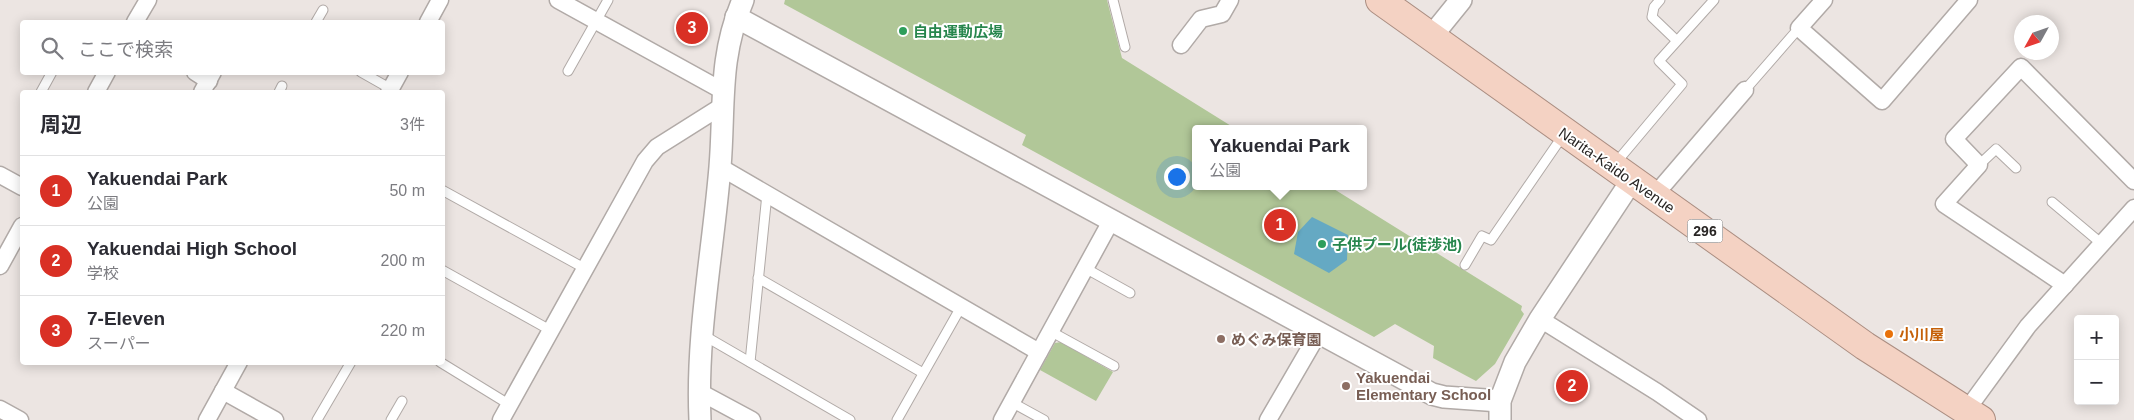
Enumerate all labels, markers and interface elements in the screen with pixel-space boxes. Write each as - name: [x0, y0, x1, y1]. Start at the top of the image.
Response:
- pin: 3: [676, 9, 708, 47]
- north arrow: [2014, 15, 2059, 60]
- search box: [20, 20, 445, 75]
- place label: 自由運動広場: [913, 23, 1003, 40]
- marker: 自由運動広場: [897, 25, 909, 37]
- icon: search: [38, 34, 66, 62]
- text: ここで検索: [78, 39, 173, 60]
- text: 周辺: [40, 113, 82, 136]
- text: 3件: [400, 116, 425, 133]
- street label: Narita-Kaido Avenue: [1556, 124, 1678, 216]
- popup: [1192, 125, 1367, 190]
- text: Yakuendai Park: [1209, 135, 1350, 156]
- text: 公園: [1209, 162, 1241, 179]
- your location: [1164, 164, 1190, 190]
- text: Yakuendai Park: [87, 168, 227, 189]
- text: 1: [52, 182, 60, 199]
- text: 50 m: [389, 182, 425, 199]
- text: 公園: [87, 195, 119, 212]
- pin: 1: [1264, 206, 1296, 244]
- road number: 296: [1688, 220, 1722, 242]
- place label: 子供プール(徒渉池): [1332, 236, 1462, 253]
- text: Yakuendai High School: [87, 238, 297, 259]
- marker: 子供プール(徒渉池): [1316, 238, 1328, 250]
- text: 2: [52, 252, 60, 269]
- text: 200 m: [381, 252, 425, 269]
- text: 学校: [87, 265, 119, 282]
- text: 7-Eleven: [87, 308, 165, 329]
- map controls: [2074, 315, 2119, 405]
- button: +: [2074, 315, 2119, 360]
- text: 3: [52, 322, 60, 339]
- text: 220 m: [381, 322, 425, 339]
- place label: 小川屋: [1899, 326, 1944, 343]
- marker: 小川屋: [1883, 328, 1895, 340]
- place label: めぐみ保育園: [1231, 331, 1321, 348]
- marker: めぐみ保育園: [1215, 333, 1227, 345]
- text: スーパー: [87, 335, 151, 352]
- button: −: [2074, 360, 2119, 405]
- pin: 2: [1556, 367, 1588, 405]
- place label: Yakuendai Elementary School: [1356, 369, 1491, 403]
- marker: Yakuendai Elementary School: [1340, 380, 1352, 392]

